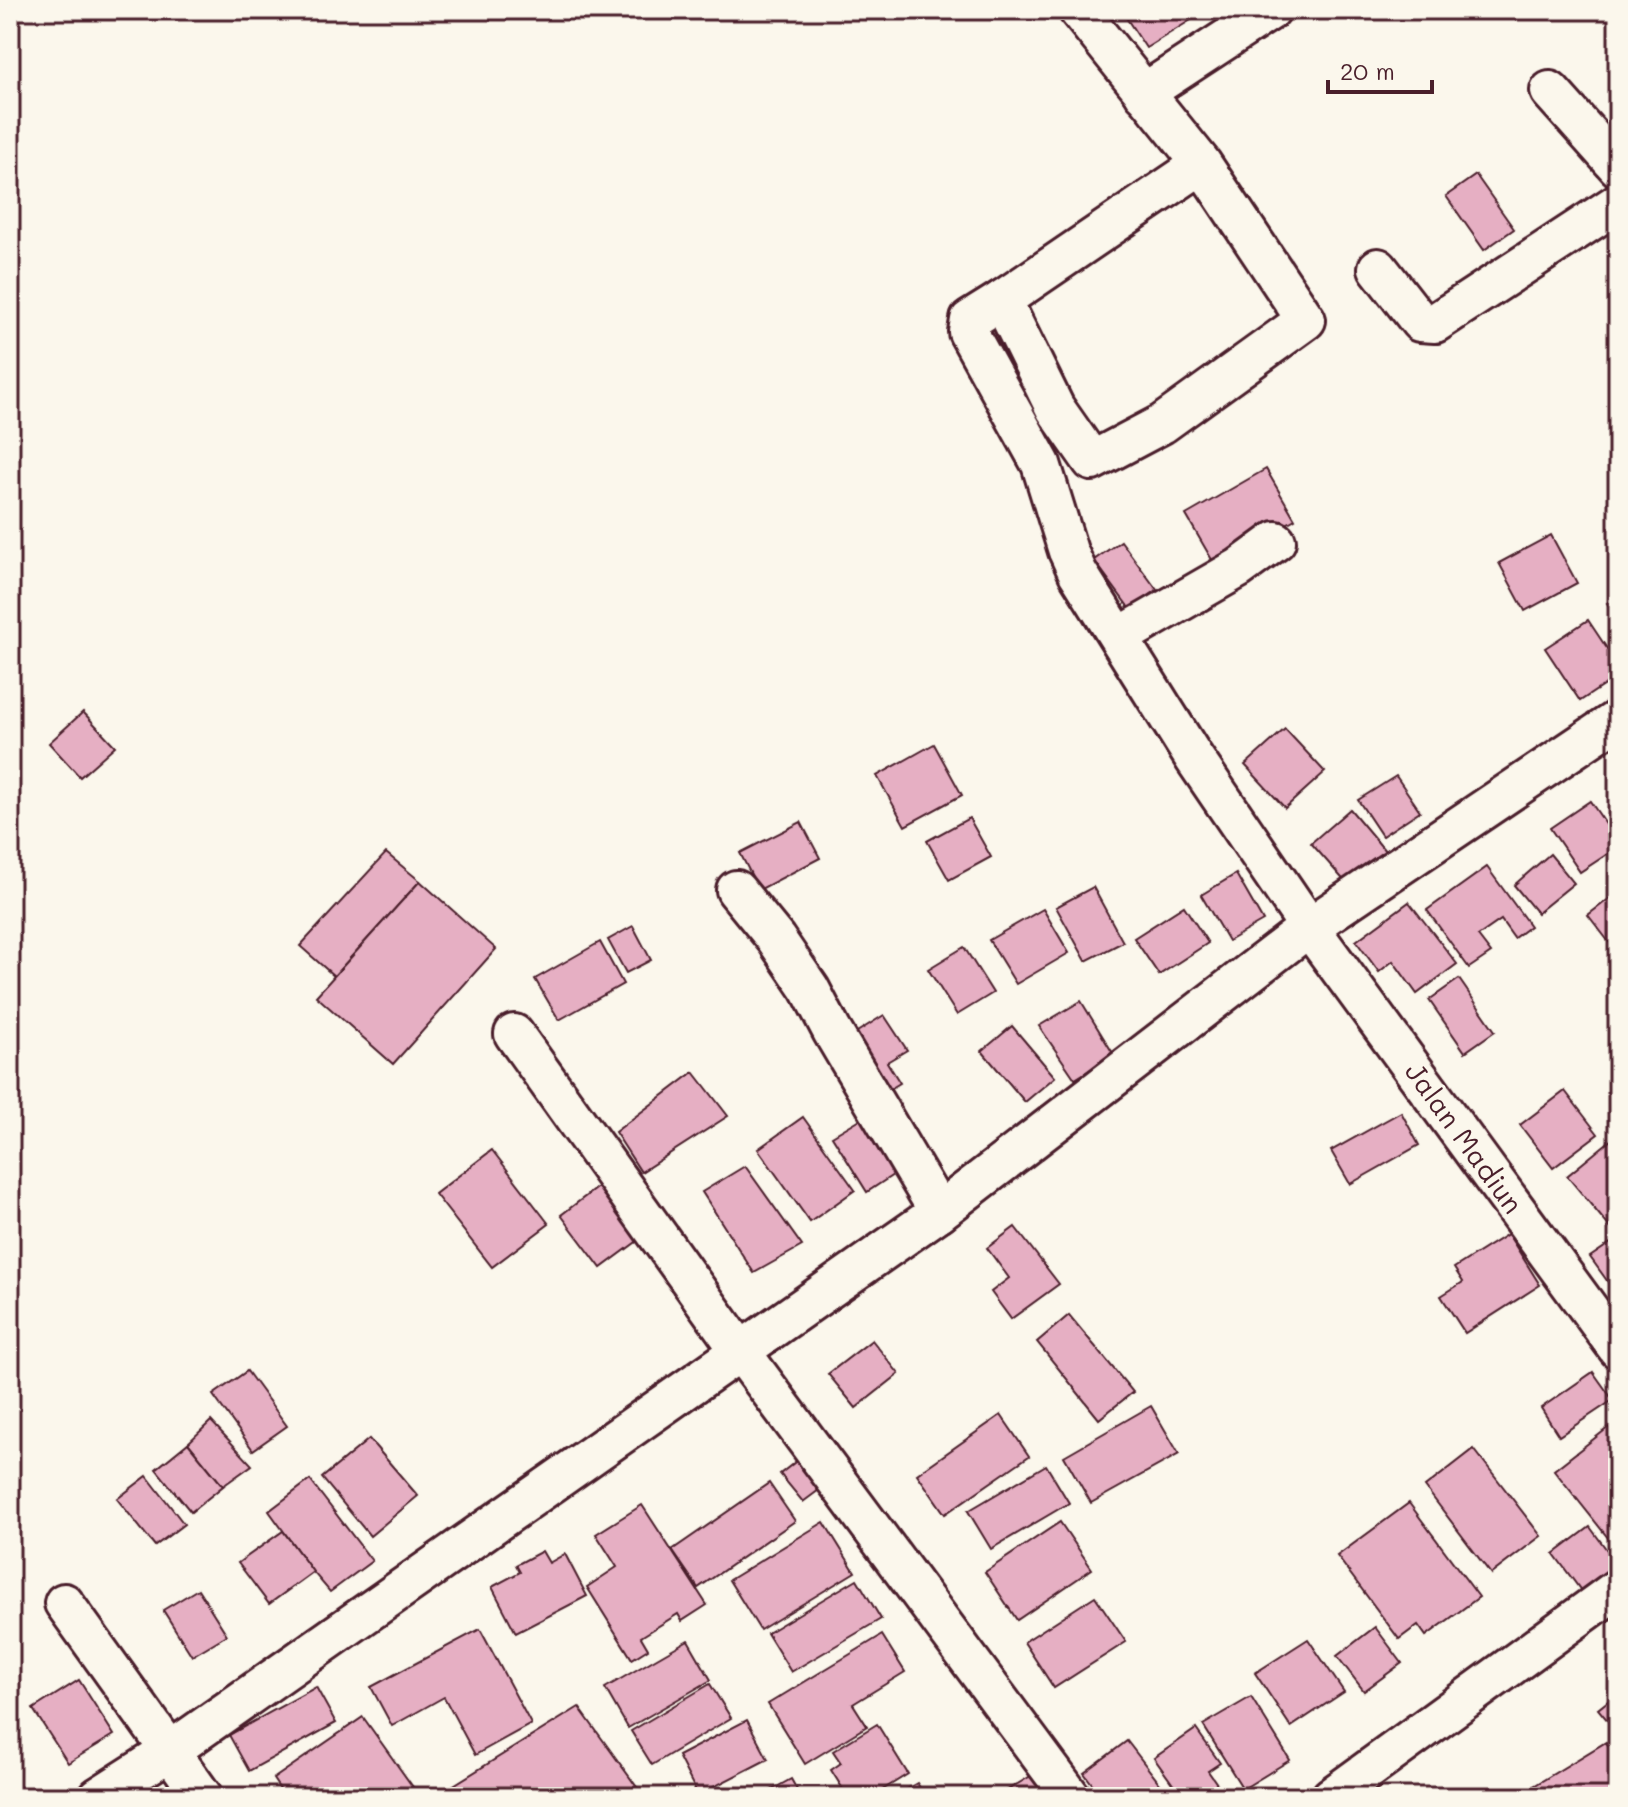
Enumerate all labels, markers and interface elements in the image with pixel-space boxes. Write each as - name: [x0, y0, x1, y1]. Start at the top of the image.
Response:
- scale bar: [1328, 44, 1432, 94]
- text: 20 m: [1340, 55, 1395, 86]
- street label: Jalan Madiun: [1398, 1055, 1532, 1220]

